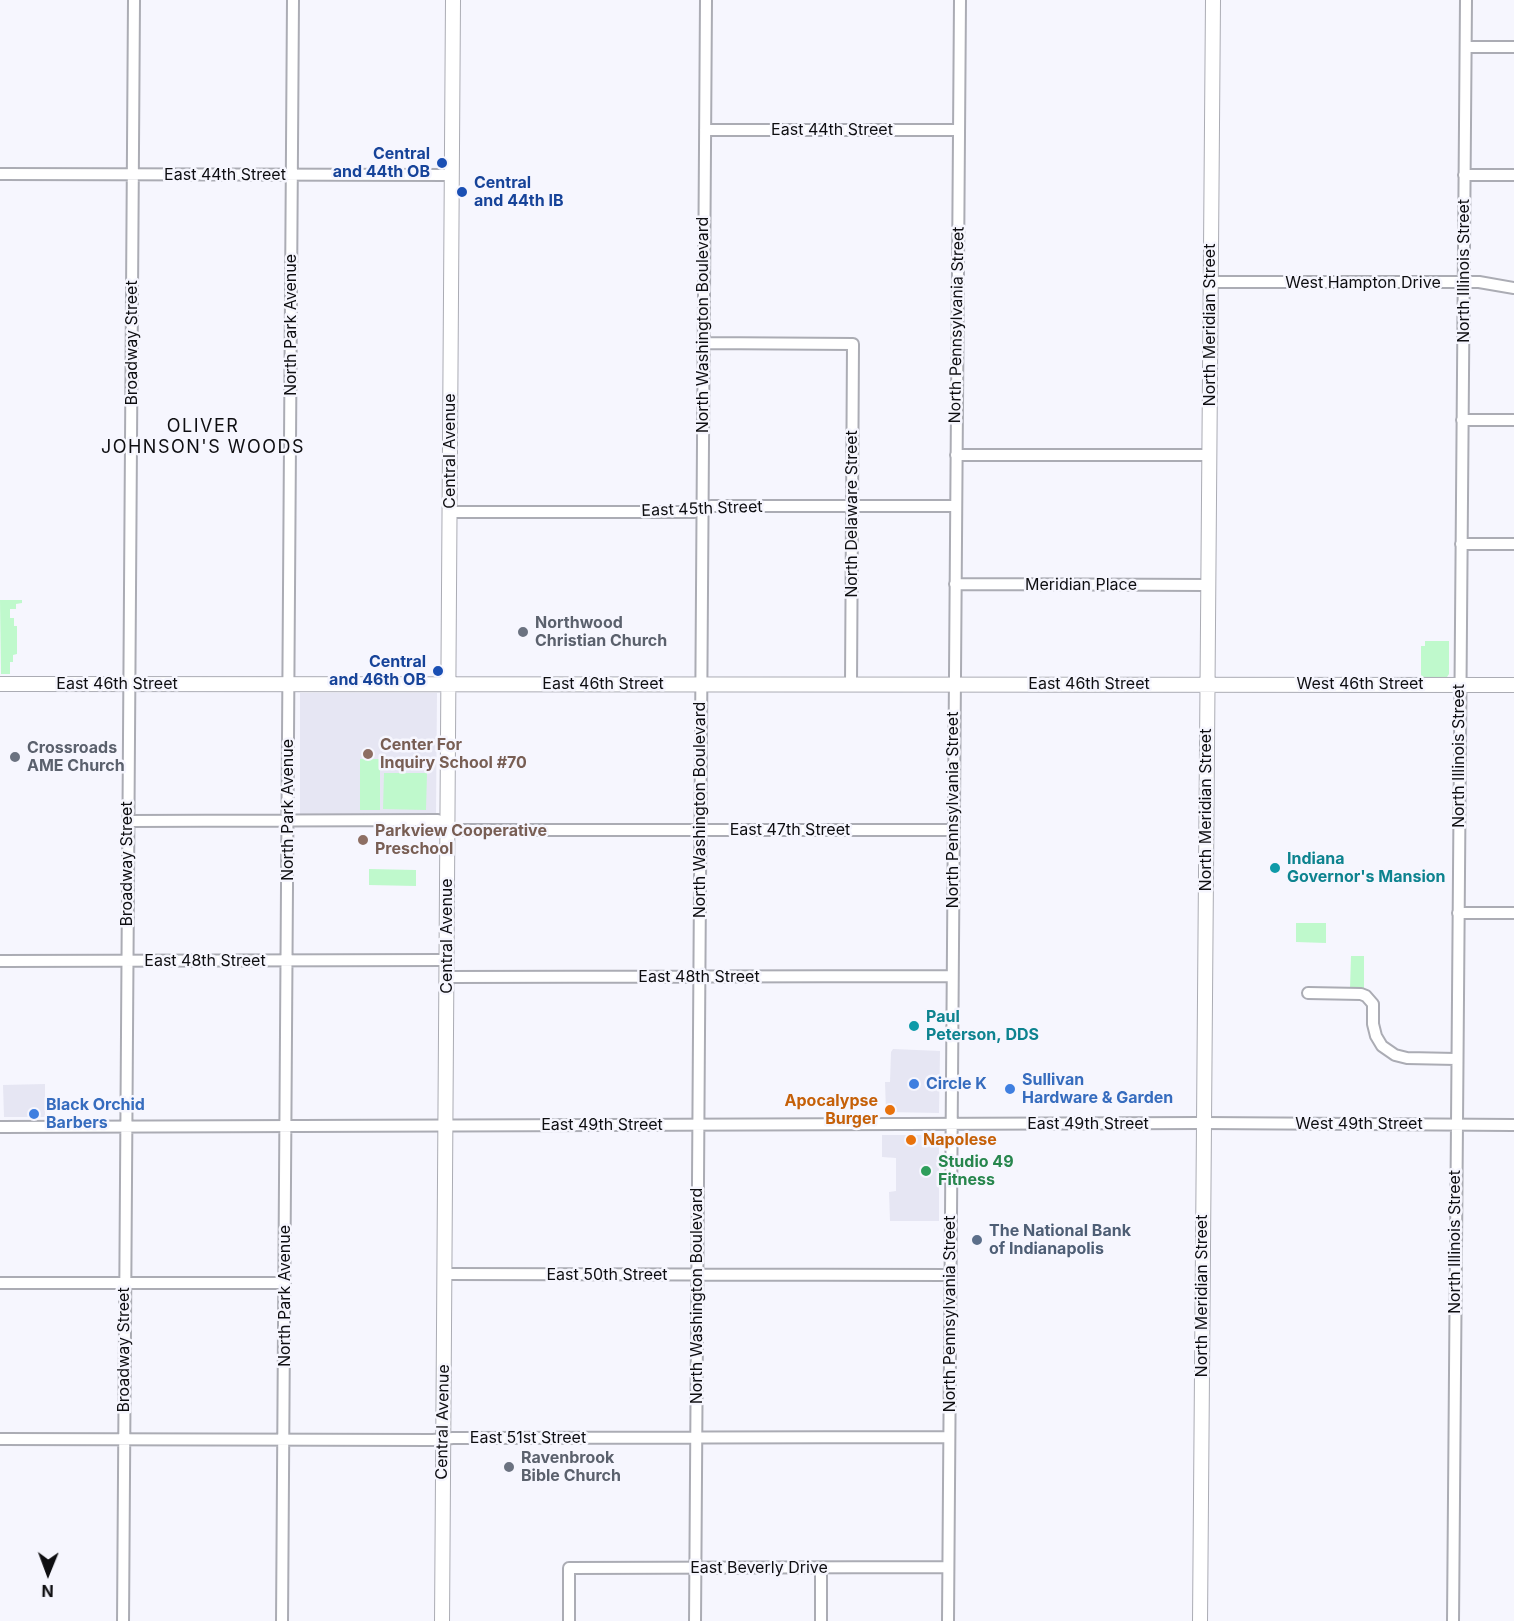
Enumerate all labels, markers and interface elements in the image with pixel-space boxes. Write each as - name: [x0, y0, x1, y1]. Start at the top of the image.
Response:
- street label: East 44th Street: [771, 120, 893, 140]
- place label: Central and 44th OB: [333, 144, 430, 182]
- marker: Central and 44th OB: [435, 156, 449, 170]
- street label: East 44th Street: [164, 165, 286, 185]
- place label: Central and 44th IB: [474, 173, 563, 211]
- marker: Central and 44th IB: [455, 185, 469, 199]
- street label: North Illinois Street: [1454, 199, 1474, 343]
- street label: North Washington Boulevard: [693, 217, 713, 433]
- street label: North Pennsylvania Street: [946, 226, 968, 424]
- street label: North Meridian Street: [1200, 244, 1220, 406]
- street label: North Park Avenue: [281, 254, 301, 396]
- street label: West Hampton Drive: [1285, 273, 1441, 293]
- street label: Broadway Street: [122, 280, 142, 406]
- street label: Central Avenue: [440, 393, 460, 509]
- district label: OLIVER JOHNSON'S WOODS: [101, 416, 305, 458]
- street label: North Delaware Street: [842, 430, 862, 598]
- street label: East 45th Street: [641, 497, 763, 521]
- street label: Meridian Place: [1025, 575, 1137, 595]
- place label: Northwood Christian Church: [535, 613, 667, 651]
- marker: Northwood Christian Church: [516, 625, 530, 639]
- place label: Central and 46th OB: [329, 652, 426, 690]
- marker: Central and 46th OB: [431, 664, 445, 678]
- street label: East 46th Street: [56, 674, 178, 694]
- street label: East 46th Street: [542, 674, 664, 694]
- street label: East 46th Street: [1028, 674, 1150, 694]
- street label: West 46th Street: [1296, 674, 1424, 694]
- street label: North Illinois Street: [1449, 684, 1469, 828]
- street label: North Washington Boulevard: [690, 702, 710, 918]
- street label: North Pennsylvania Street: [943, 712, 963, 908]
- street label: North Meridian Street: [1196, 729, 1216, 891]
- place label: Center For Inquiry School #70: [380, 735, 527, 773]
- place label: Crossroads AME Church: [27, 738, 125, 776]
- street label: North Park Avenue: [278, 739, 298, 881]
- marker: Center For Inquiry School #70: [361, 747, 375, 761]
- marker: Crossroads AME Church: [8, 750, 22, 764]
- street label: Broadway Street: [117, 801, 137, 927]
- street label: East 47th Street: [730, 820, 850, 840]
- place label: Parkview Cooperative Preschool: [375, 821, 547, 859]
- marker: Parkview Cooperative Preschool: [356, 833, 370, 847]
- place label: Indiana Governor's Mansion: [1287, 849, 1446, 887]
- marker: Indiana Governor's Mansion: [1268, 861, 1282, 875]
- street label: Central Avenue: [437, 878, 457, 994]
- street label: East 48th Street: [144, 951, 266, 971]
- street label: East 48th Street: [638, 967, 760, 987]
- place label: Paul Peterson, DDS: [926, 1007, 1039, 1045]
- marker: Paul Peterson, DDS: [907, 1019, 921, 1033]
- place label: Sullivan Hardware & Garden: [1022, 1070, 1173, 1108]
- place label: Circle K: [926, 1074, 987, 1094]
- marker: Circle K: [907, 1077, 921, 1091]
- marker: Sullivan Hardware & Garden: [1003, 1082, 1017, 1096]
- place label: Apocalypse Burger: [785, 1091, 878, 1129]
- place label: Black Orchid Barbers: [46, 1095, 145, 1133]
- marker: Apocalypse Burger: [883, 1103, 897, 1117]
- marker: Black Orchid Barbers: [27, 1107, 41, 1121]
- street label: East 49th Street: [1027, 1114, 1149, 1134]
- street label: West 49th Street: [1295, 1114, 1423, 1134]
- street label: East 49th Street: [541, 1115, 663, 1135]
- place label: Napolese: [923, 1130, 997, 1150]
- marker: Napolese: [904, 1133, 918, 1147]
- place label: Studio 49 Fitness: [938, 1152, 1014, 1190]
- marker: Studio 49 Fitness: [919, 1164, 933, 1178]
- street label: North Illinois Street: [1445, 1170, 1465, 1314]
- street label: North Washington Boulevard: [687, 1188, 707, 1404]
- street label: North Meridian Street: [1192, 1215, 1212, 1377]
- street label: North Pennsylvania Street: [940, 1216, 960, 1412]
- place label: The National Bank of Indianapolis: [989, 1221, 1131, 1259]
- street label: North Park Avenue: [275, 1225, 295, 1367]
- marker: The National Bank of Indianapolis: [970, 1233, 984, 1247]
- street label: East 50th Street: [546, 1265, 668, 1285]
- street label: Broadway Street: [114, 1287, 134, 1413]
- street label: Central Avenue: [432, 1364, 454, 1480]
- street label: East 51st Street: [470, 1428, 586, 1448]
- place label: Ravenbrook Bible Church: [521, 1448, 621, 1486]
- marker: Ravenbrook Bible Church: [502, 1460, 516, 1474]
- north arrow: [18, 1543, 78, 1603]
- street label: East Beverly Drive: [690, 1558, 828, 1578]
- text: N: [41, 1581, 54, 1601]

